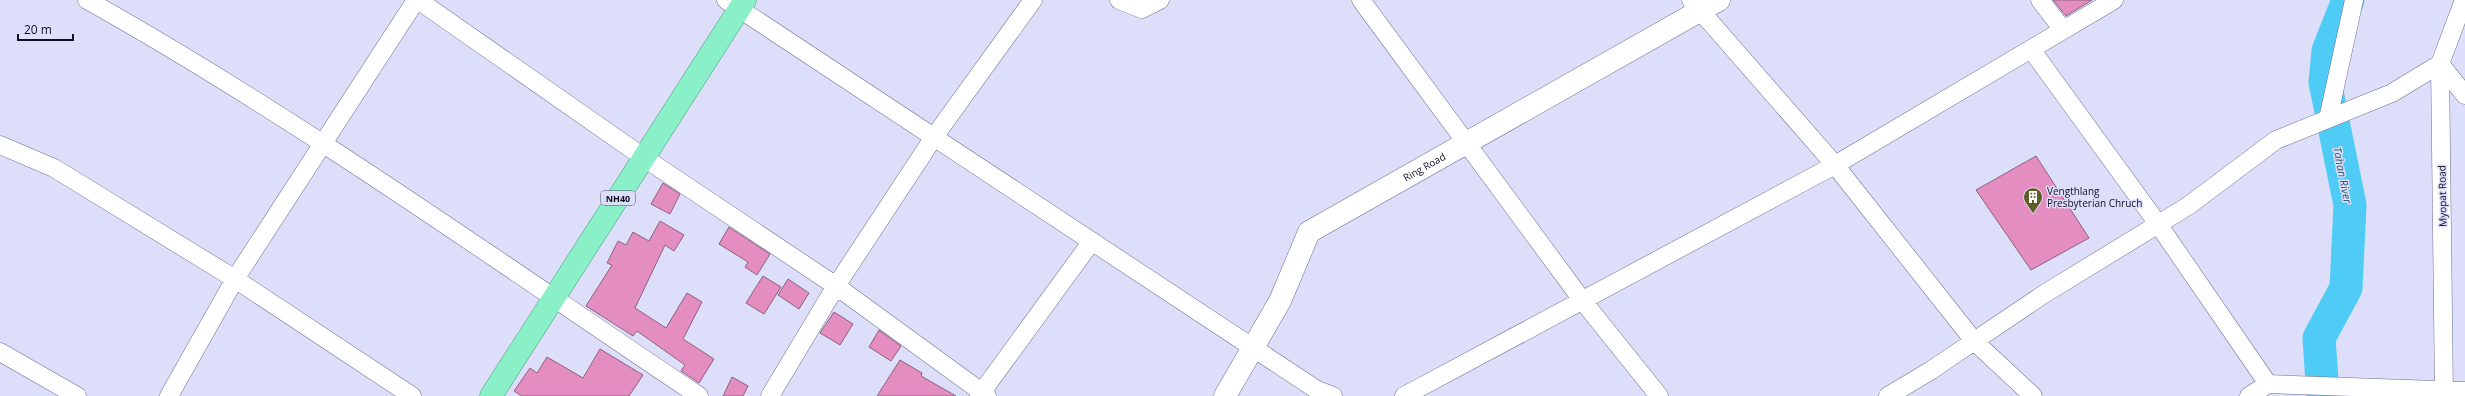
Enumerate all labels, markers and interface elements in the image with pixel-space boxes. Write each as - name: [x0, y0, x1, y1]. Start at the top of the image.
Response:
- scale bar: [18, 16, 73, 42]
- text: 20 m: [24, 21, 52, 38]
- water label: Tahan River: [2330, 145, 2356, 205]
- street label: Ring Road: [1400, 149, 1448, 184]
- street label: Myopat Road: [2434, 165, 2450, 227]
- place label: Vengthlang Presbyterian Chruch: [2047, 184, 2142, 210]
- building icon: Vengthlang Presbyterian Chruch: [2022, 186, 2044, 214]
- road number: NH40: [601, 191, 635, 205]

